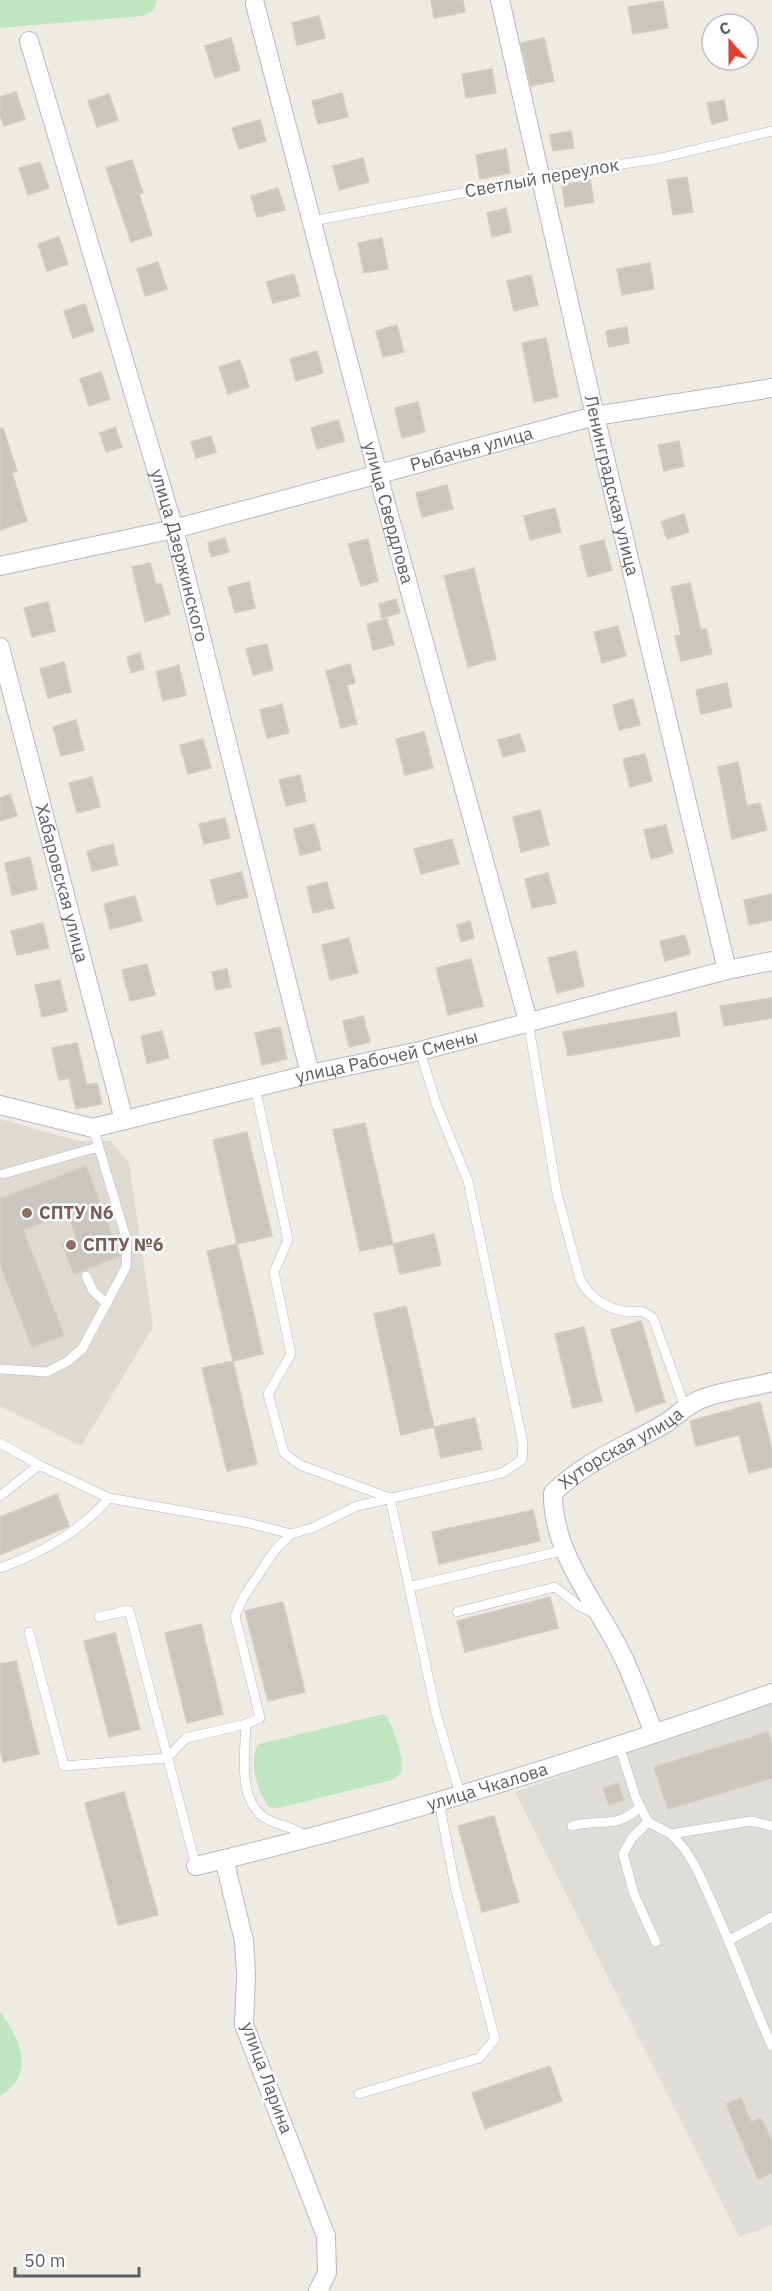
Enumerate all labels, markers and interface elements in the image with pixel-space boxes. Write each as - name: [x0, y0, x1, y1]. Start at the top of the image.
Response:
- north arrow: [700, 12, 760, 72]
- text: С: [716, 17, 733, 39]
- street label: Светлый переулок: [463, 153, 621, 202]
- street label: Ленинградская улица: [580, 393, 645, 578]
- street label: Рыбачья улица: [407, 421, 536, 476]
- street label: улица Свердлова: [359, 439, 419, 587]
- street label: улица Дзержинского: [146, 466, 214, 644]
- street label: Хабаровская улица: [31, 801, 94, 965]
- street label: улица Рабочей Смены: [293, 1024, 480, 1088]
- place label: СПТУ N6: [39, 1201, 114, 1224]
- marker: СПТУ N6: [20, 1206, 34, 1220]
- place label: СПТУ №6: [83, 1233, 164, 1256]
- marker: СПТУ №6: [64, 1238, 78, 1252]
- street label: Хуторская улица: [553, 1402, 688, 1494]
- street label: улица Чкалова: [424, 1757, 551, 1815]
- street label: улица Ларина: [237, 2019, 298, 2137]
- scale bar: [15, 2240, 140, 2278]
- text: 50 m: [24, 2249, 66, 2272]

